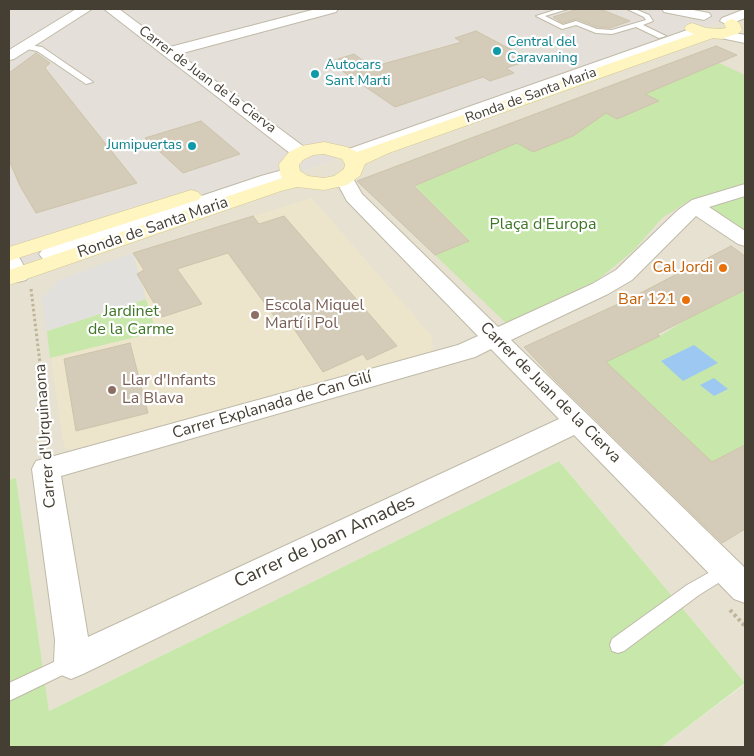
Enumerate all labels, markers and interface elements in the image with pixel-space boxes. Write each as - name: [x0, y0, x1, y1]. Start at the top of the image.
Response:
- street label: Carrer de Juan de la Cierva: [135, 23, 279, 137]
- place label: Central del Caravaning: [507, 35, 578, 68]
- marker: Central del Caravaning: [491, 45, 503, 57]
- place label: Autocars Sant Marti: [325, 58, 390, 90]
- street label: Ronda de Santa Maria: [463, 64, 599, 128]
- marker: Autocars Sant Marti: [309, 68, 321, 80]
- place label: Jumipuertas: [106, 138, 182, 154]
- marker: Jumipuertas: [186, 140, 198, 152]
- street label: Ronda de Santa Maria: [75, 193, 231, 263]
- park label: Plaça d'Europa: [490, 215, 596, 235]
- place label: Cal Jordi: [652, 258, 713, 278]
- marker: Cal Jordi: [717, 262, 729, 274]
- place label: Bar 121: [618, 290, 676, 310]
- marker: Bar 121: [680, 294, 692, 306]
- place label: Escola Miquel Martí i Pol: [265, 296, 364, 334]
- park label: Jardinet de la Carme: [88, 302, 174, 340]
- marker: Escola Miquel Martí i Pol: [249, 309, 261, 321]
- street label: Carrer de Juan de la Cierva: [475, 318, 625, 468]
- street label: Carrer d'Urquinaona: [31, 363, 61, 509]
- street label: Carrer Explanada de Can Gilí: [170, 368, 374, 444]
- place label: Llar d'Infants La Blava: [122, 371, 216, 409]
- marker: Llar d'Infants La Blava: [106, 384, 118, 396]
- street label: Carrer de Joan Amades: [231, 490, 419, 594]

